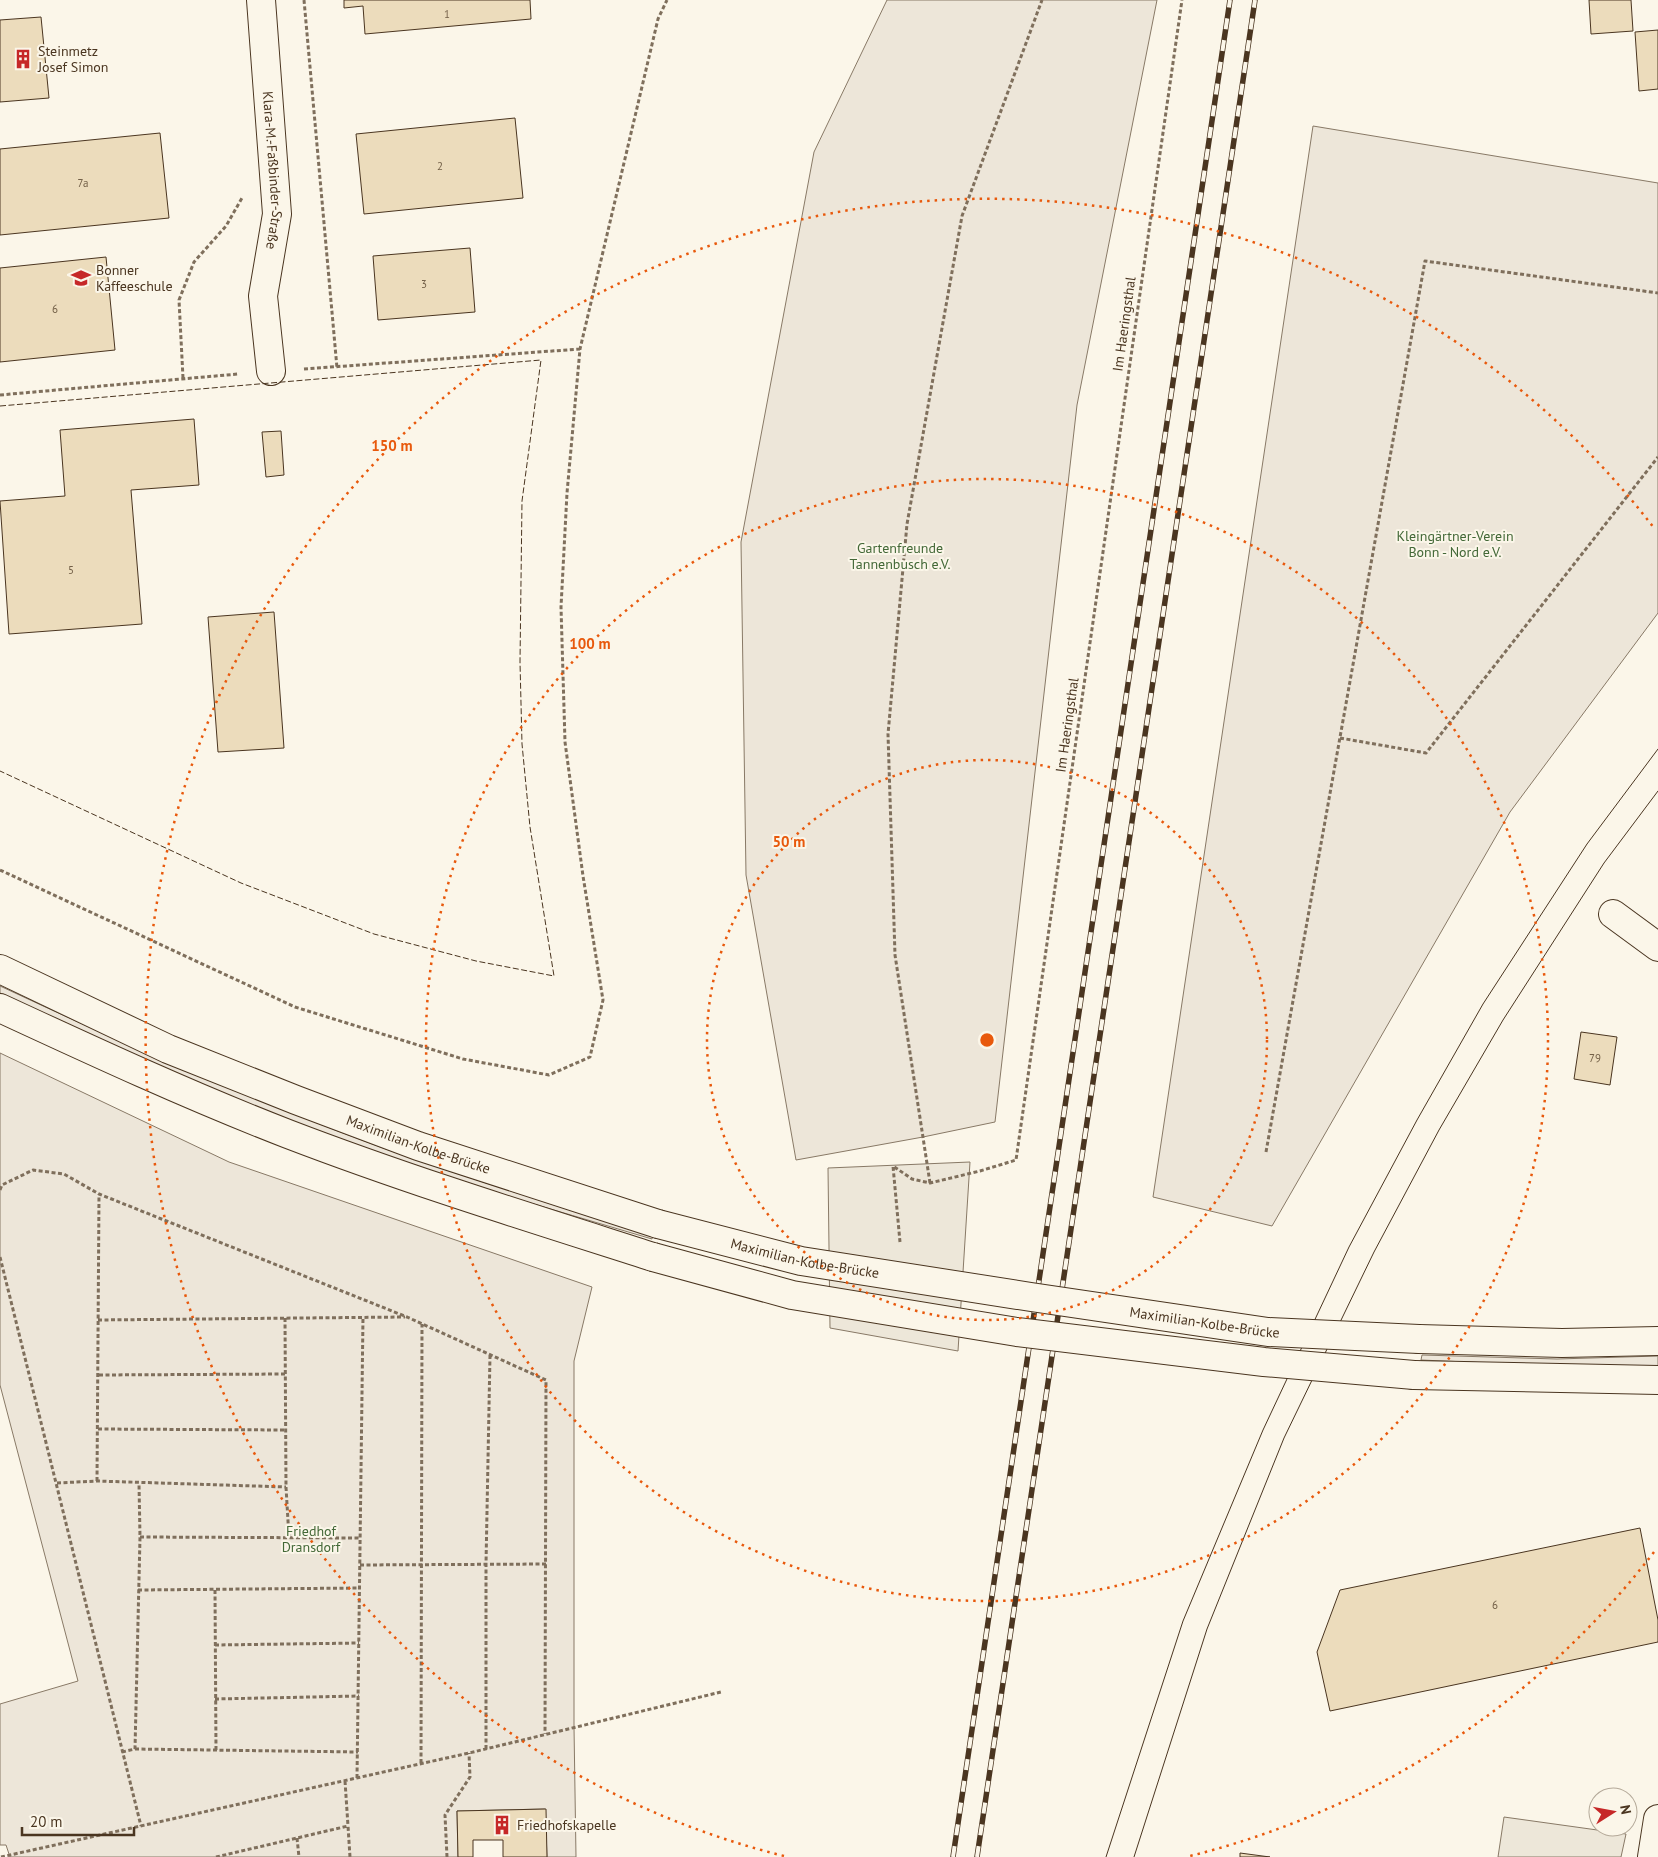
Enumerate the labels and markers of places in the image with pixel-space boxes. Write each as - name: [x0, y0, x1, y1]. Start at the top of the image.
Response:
- place label: Steinmetz Josef Simon: [37, 42, 109, 76]
- building icon: Steinmetz Josef Simon: [12, 48, 34, 70]
- place label: Bonner Kaffeeschule: [96, 261, 173, 295]
- school or university icon: Bonner Kaffeeschule: [70, 267, 92, 289]
- centre of rings: [978, 1031, 996, 1049]
- building icon: Friedhofskapelle: [491, 1814, 513, 1836]
- place label: Friedhofskapelle: [517, 1816, 616, 1834]

